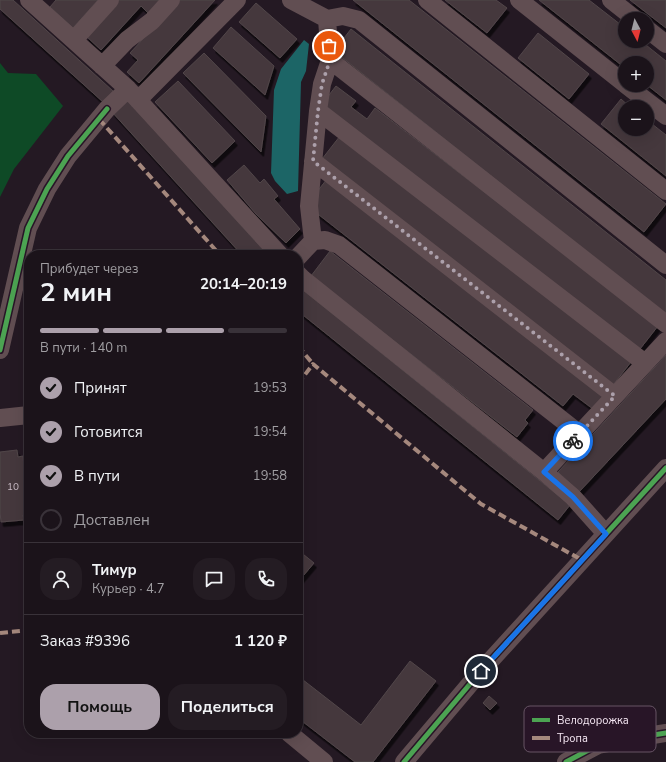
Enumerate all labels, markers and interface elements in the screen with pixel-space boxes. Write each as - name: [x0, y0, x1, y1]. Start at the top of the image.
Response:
- north arrow: [618, 12, 654, 48]
- map controls: [618, 12, 654, 136]
- pin: [312, 29, 346, 63]
- icon: bag: [318, 35, 340, 57]
- button: +: [618, 56, 654, 92]
- button: −: [618, 100, 654, 136]
- text: Прибудет через: [40, 260, 138, 278]
- text: 20:14–20:19: [200, 274, 287, 294]
- text: 2 мин: [40, 275, 112, 310]
- text: В пути · 140 m: [40, 339, 127, 357]
- icon: check: [40, 377, 62, 399]
- text: Принят: [74, 378, 127, 398]
- text: 19:53: [253, 379, 287, 397]
- icon: check: [40, 421, 62, 443]
- courier: [553, 421, 593, 461]
- text: Готовится: [74, 422, 143, 442]
- text: 19:54: [253, 423, 287, 441]
- icon: bike: [562, 430, 584, 452]
- icon: check: [40, 465, 62, 487]
- text: В пути: [74, 466, 120, 486]
- text: 19:58: [253, 467, 287, 485]
- house number: 10: [7, 480, 19, 494]
- text: Доставлен: [74, 510, 150, 530]
- button: person: [40, 558, 82, 600]
- button: chat: [193, 558, 235, 600]
- button: phone: [245, 558, 287, 600]
- text: Тимур: [92, 560, 137, 580]
- text: Курьер · 4.7: [92, 580, 165, 598]
- text: Заказ #9396: [40, 631, 130, 651]
- text: 1 120 ₽: [234, 631, 287, 651]
- pin: [464, 654, 498, 688]
- icon: home: [470, 660, 492, 682]
- button: Помощь: [40, 684, 160, 730]
- button: Поделиться: [168, 684, 287, 730]
- legend: [524, 706, 656, 752]
- text: Велодорожка: [557, 713, 629, 728]
- text: Тропа: [557, 731, 588, 746]

